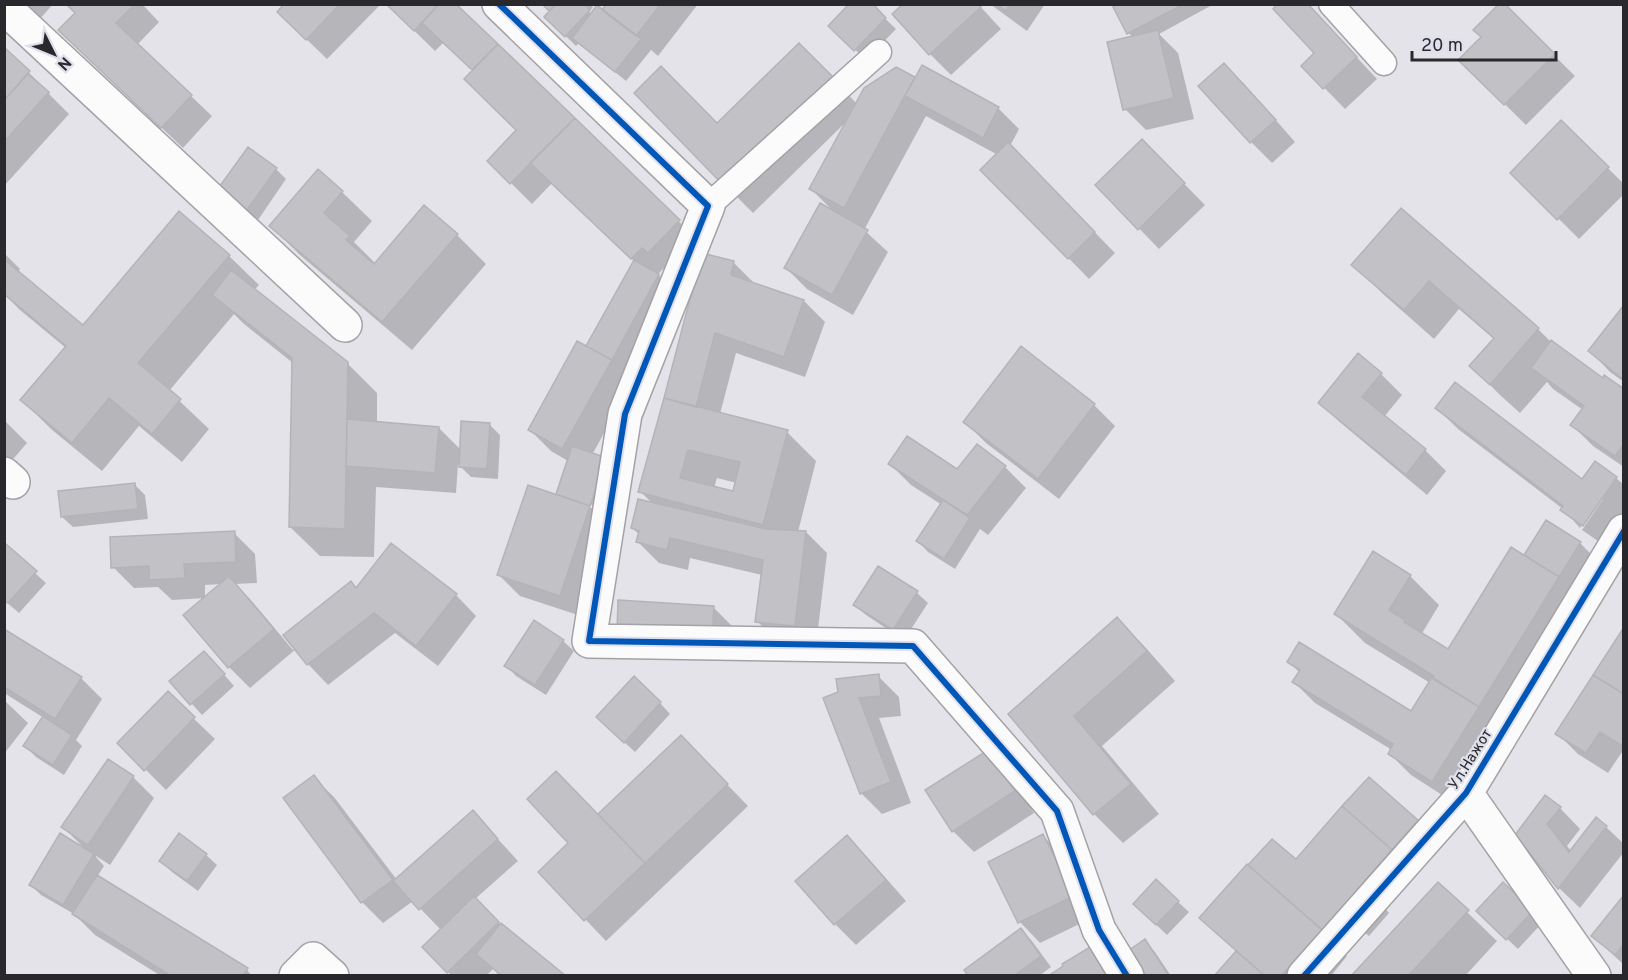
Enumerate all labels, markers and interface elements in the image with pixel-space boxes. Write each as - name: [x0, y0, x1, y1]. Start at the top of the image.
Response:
- north arrow: [24, 24, 84, 84]
- scale bar: [1412, 24, 1556, 62]
- text: 20 m: [1421, 35, 1463, 58]
- text: N: [52, 52, 75, 74]
- street label: Ул.Нажот: [1445, 726, 1497, 794]

